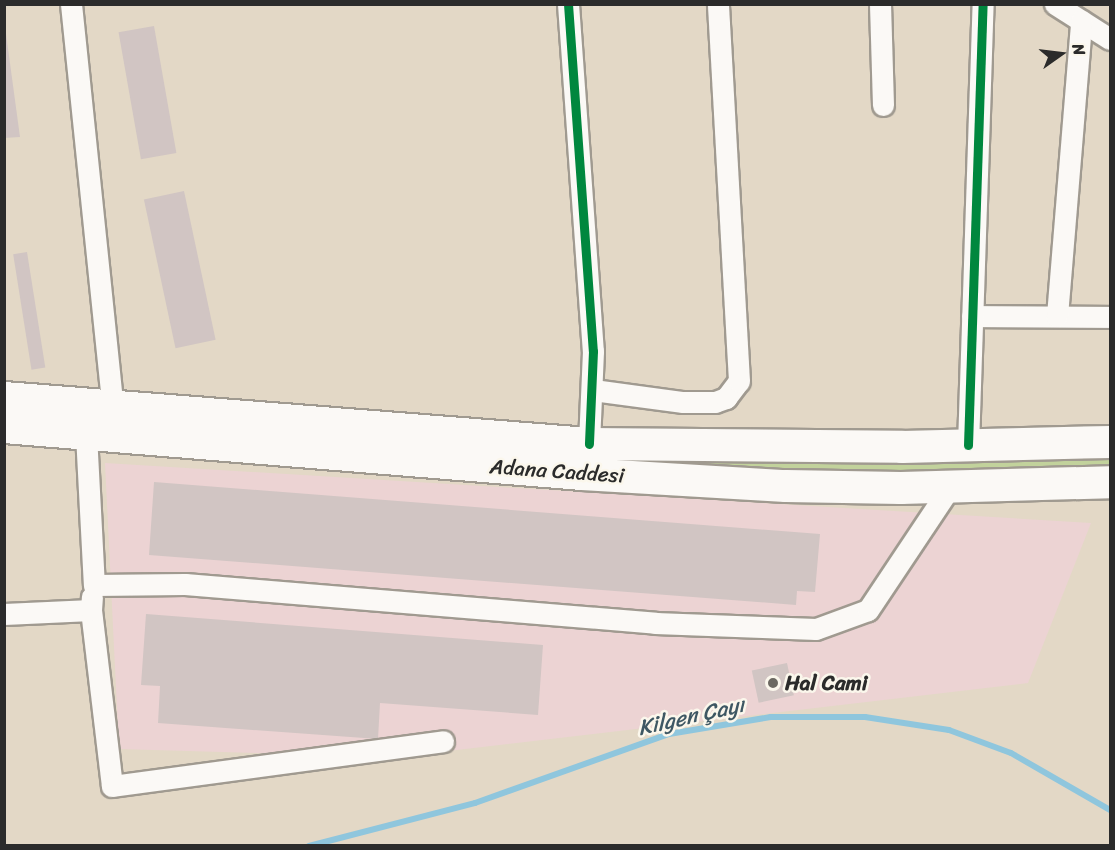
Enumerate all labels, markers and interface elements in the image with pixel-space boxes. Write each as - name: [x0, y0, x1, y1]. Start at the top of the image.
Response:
- north arrow: [1031, 24, 1091, 84]
- text: N: [1064, 41, 1094, 58]
- street label: Adana Caddesi: [489, 454, 625, 488]
- place label: Hal Cami: [785, 670, 867, 696]
- marker: Hal Cami: [766, 676, 780, 690]
- water label: Kilgen Çayı: [635, 691, 747, 741]

